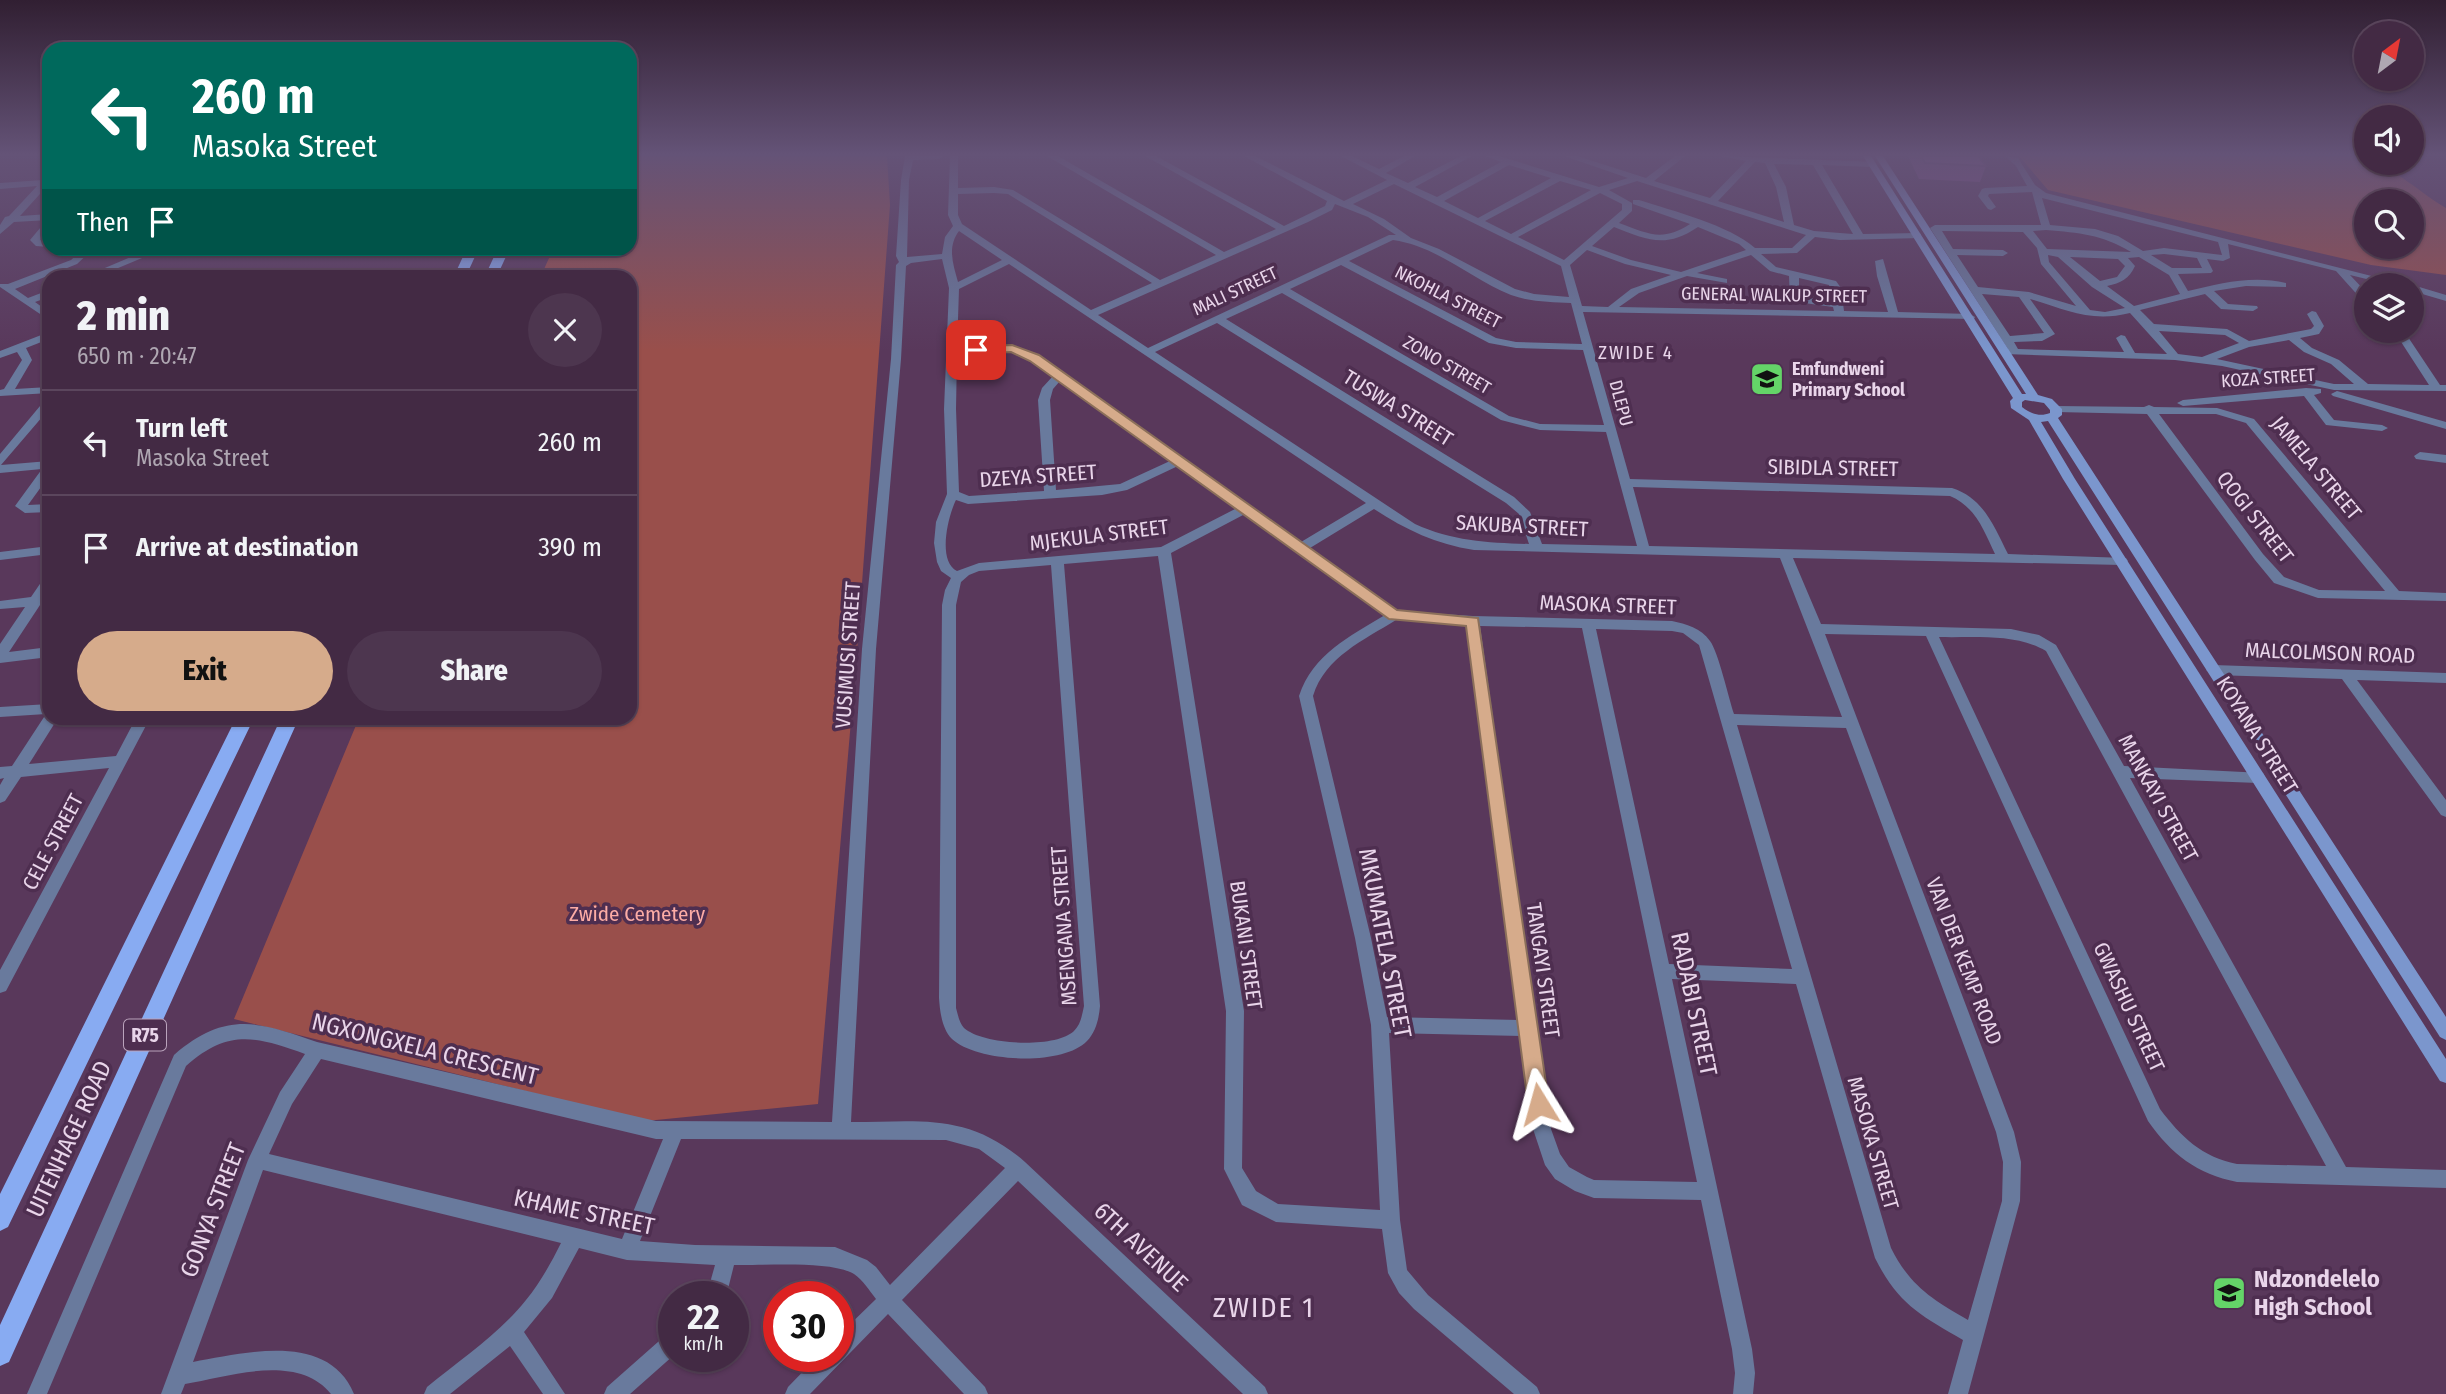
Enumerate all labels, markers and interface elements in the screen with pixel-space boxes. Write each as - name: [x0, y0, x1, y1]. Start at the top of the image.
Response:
- north arrow: [2354, 21, 2424, 91]
- map controls: [2354, 21, 2424, 343]
- text: 260 m: [192, 67, 315, 126]
- icon: left: [77, 70, 168, 161]
- button: sound: [2354, 105, 2424, 175]
- text: Masoka Street: [192, 127, 377, 165]
- button: search: [2354, 189, 2424, 259]
- icon: arrive: [143, 203, 181, 241]
- text: Then: [77, 207, 129, 238]
- street label: NKOHLA STREET: [1391, 261, 1505, 333]
- street label: MALI STREET: [1189, 262, 1282, 320]
- button: layers: [2354, 273, 2424, 343]
- street label: GENERAL WALKUP STREET: [1681, 282, 1868, 308]
- text: 2 min: [77, 291, 170, 341]
- button: close: [528, 293, 602, 367]
- pin: [946, 320, 1006, 380]
- icon: arrive: [957, 331, 995, 369]
- street label: ZONO STREET: [1399, 331, 1495, 399]
- district label: ZWIDE 4: [1598, 341, 1674, 364]
- text: 650 m · 20:47: [77, 342, 197, 370]
- place label: Emfundweni Primary School: [1792, 358, 1905, 401]
- school or university icon: Emfundweni Primary School: [1748, 360, 1786, 398]
- street label: TUSWA STREET: [1338, 364, 1458, 452]
- street label: KOZA STREET: [2220, 364, 2316, 392]
- street label: DLEPU: [1604, 378, 1638, 428]
- street label: JAMELA STREET: [2265, 411, 2367, 525]
- text: Turn left: [136, 413, 228, 444]
- icon: left: [77, 424, 115, 462]
- text: 260 m: [538, 427, 602, 458]
- text: Masoka Street: [136, 444, 269, 472]
- street label: SIBIDLA STREET: [1767, 454, 1899, 482]
- street label: DZEYA STREET: [979, 459, 1098, 493]
- street label: QOGI STREET: [2211, 466, 2299, 568]
- street label: SAKUBA STREET: [1455, 510, 1589, 542]
- street label: MJEKULA STREET: [1028, 514, 1170, 556]
- icon: arrive: [77, 529, 115, 567]
- text: Arrive at destination: [136, 532, 359, 563]
- text: 390 m: [538, 532, 602, 563]
- street label: VUSIMUSI STREET: [830, 580, 866, 729]
- street label: MASOKA STREET: [1539, 590, 1677, 620]
- button: Exit: [77, 631, 333, 711]
- button: Share: [347, 631, 602, 711]
- street label: MALCOLMSON ROAD: [2244, 637, 2416, 669]
- street label: KOYANA STREET: [2211, 672, 2303, 799]
- street label: MANKAYI STREET: [2112, 730, 2204, 866]
- street label: CELE STREET: [17, 789, 89, 895]
- street label: MSENGANA STREET: [1045, 845, 1083, 1007]
- street label: MKUMATELA STREET: [1353, 846, 1417, 1040]
- street label: VAN DER KEMP ROAD: [1920, 874, 2008, 1048]
- street label: BUKANI STREET: [1224, 879, 1268, 1011]
- park label: Zwide Cemetery: [569, 901, 706, 927]
- street label: TANGAYI STREET: [1521, 901, 1565, 1039]
- street label: RADABI STREET: [1665, 930, 1723, 1078]
- street label: GWASHU STREET: [2088, 938, 2170, 1076]
- street label: NGXONGXELA CRESCENT: [309, 1007, 541, 1091]
- road number: R75: [124, 1020, 166, 1050]
- street label: UITENHAGE ROAD: [21, 1056, 117, 1222]
- position arrow: [1502, 1067, 1576, 1141]
- street label: MASOKA STREET: [1842, 1073, 1904, 1213]
- street label: GONYA STREET: [175, 1139, 251, 1281]
- street label: KHAME STREET: [511, 1183, 657, 1241]
- street label: 6TH AVENUE: [1088, 1197, 1194, 1297]
- place label: Ndzondelelo High School: [2254, 1265, 2380, 1321]
- school or university icon: Ndzondelelo High School: [2210, 1274, 2248, 1312]
- speed limit sign: 30: [763, 1281, 854, 1372]
- district label: ZWIDE 1: [1213, 1291, 1315, 1324]
- text: 22: [687, 1296, 720, 1338]
- text: km/h: [683, 1333, 724, 1355]

